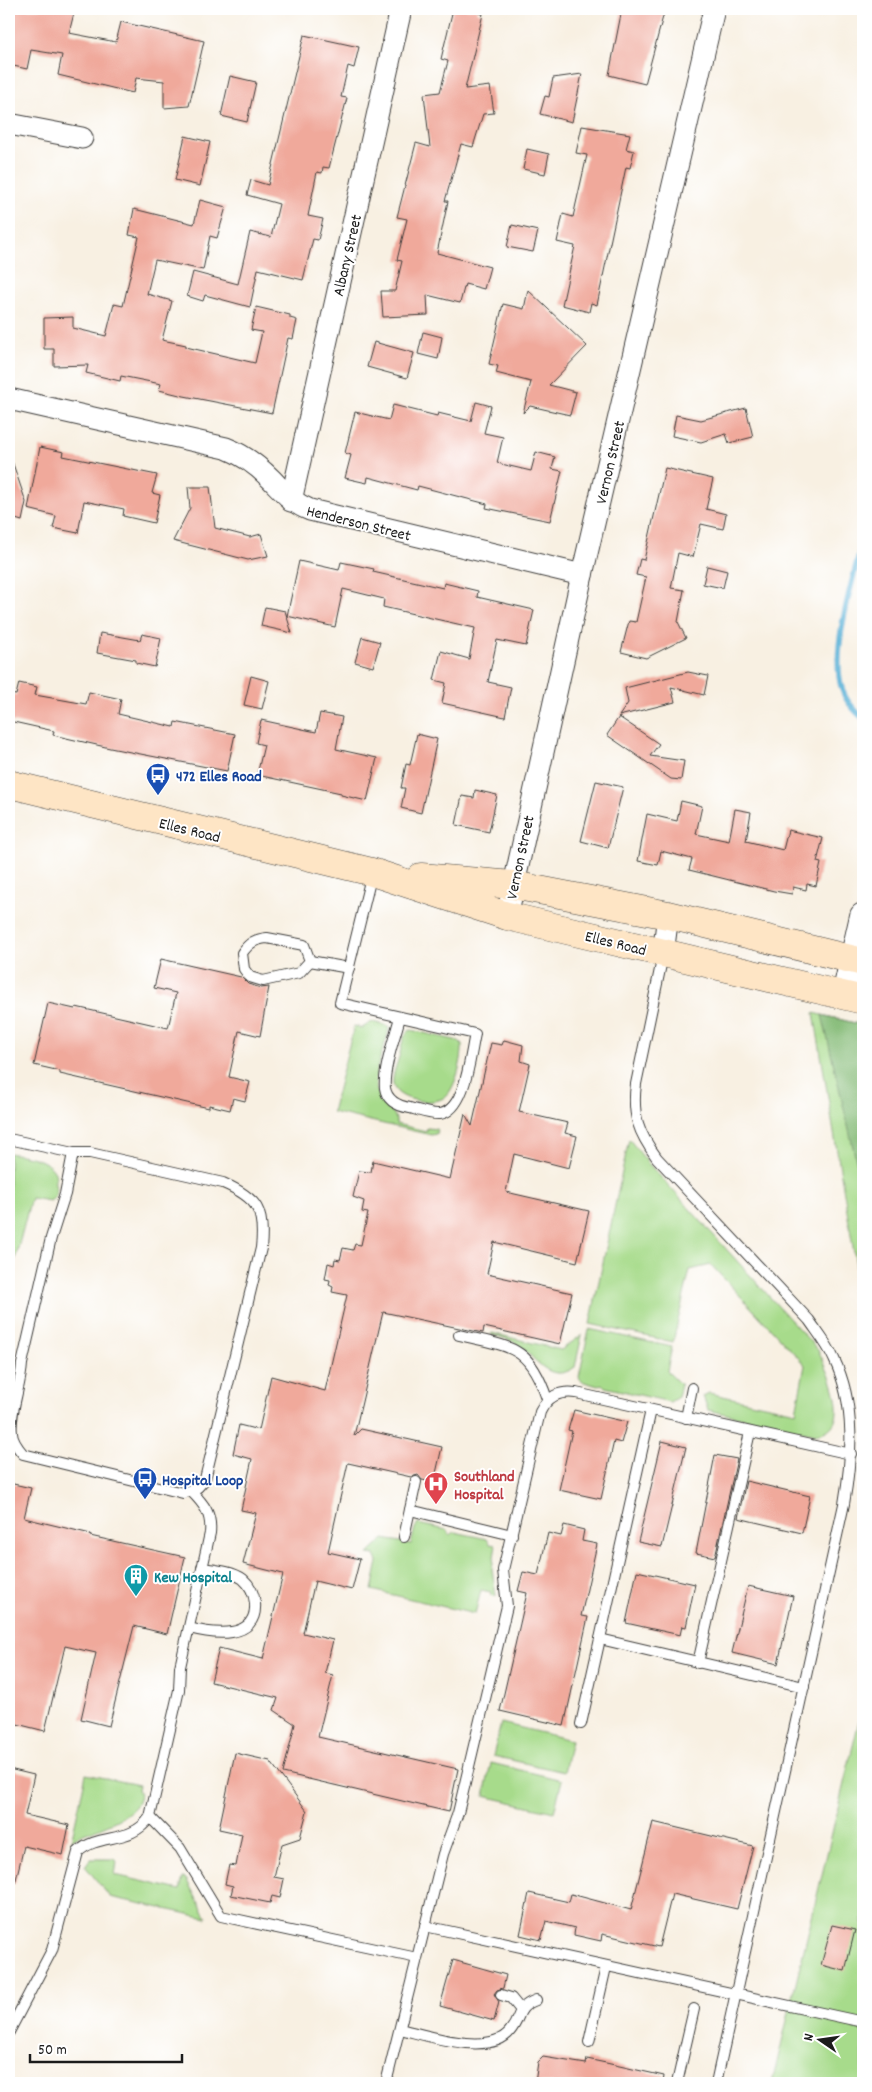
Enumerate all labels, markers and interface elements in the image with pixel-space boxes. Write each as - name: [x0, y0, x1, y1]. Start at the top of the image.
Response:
- street label: Albany Street: [328, 212, 369, 299]
- street label: Vernon Street: [591, 418, 632, 507]
- street label: Henderson Street: [304, 500, 413, 549]
- bus stop icon: 472 Elles Road: [145, 762, 171, 796]
- place label: 472 Elles Road: [176, 766, 262, 789]
- street label: Elles Road: [156, 813, 222, 850]
- street label: Vernon Street: [501, 813, 542, 902]
- street label: Elles Road: [582, 926, 648, 963]
- bus stop icon: Hospital Loop: [132, 1466, 158, 1500]
- place label: Southland Hospital: [454, 1466, 515, 1507]
- place label: Hospital Loop: [162, 1470, 243, 1493]
- hospital icon: Southland Hospital: [423, 1471, 449, 1505]
- building icon: Kew Hospital: [123, 1563, 149, 1597]
- place label: Kew Hospital: [154, 1567, 232, 1590]
- north arrow: [794, 2014, 844, 2064]
- scale bar: [30, 2032, 182, 2064]
- text: N: [799, 2032, 820, 2043]
- text: 50 m: [38, 2040, 67, 2062]

